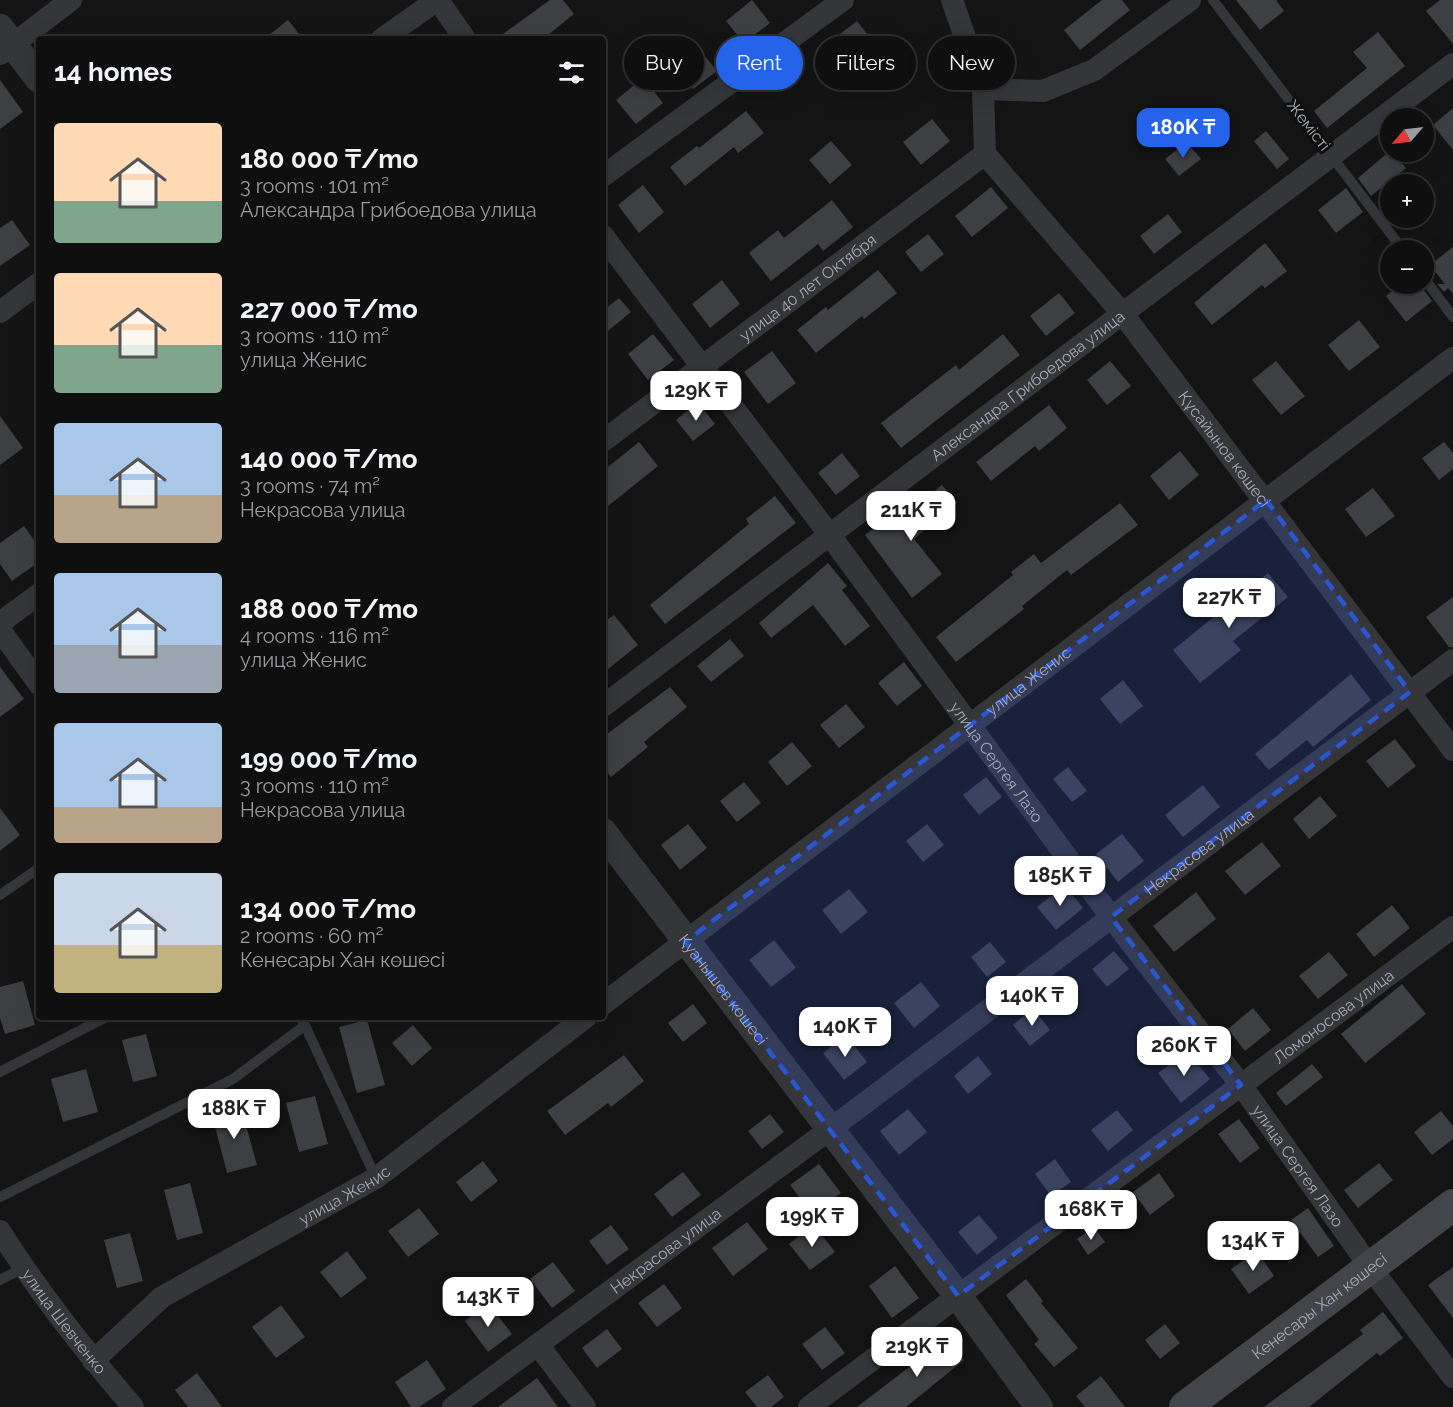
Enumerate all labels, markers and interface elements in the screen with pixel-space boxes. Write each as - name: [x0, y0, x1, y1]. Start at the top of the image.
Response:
- chip: Buy: [624, 36, 704, 90]
- chip: Rent: [716, 36, 803, 90]
- chip: Filters: [815, 36, 916, 90]
- chip: New: [928, 36, 1015, 90]
- icon: filters: [555, 56, 588, 89]
- text: 14 homes: [54, 57, 172, 87]
- street label: Жемісті: [1283, 96, 1334, 155]
- pin: 180K ₸: [1134, 108, 1232, 159]
- north arrow: [1380, 108, 1434, 162]
- map controls: [1380, 108, 1434, 294]
- text: 180K ₸: [1151, 115, 1215, 139]
- text: 180 000 ₸/mo: [240, 144, 418, 174]
- icon: home: [102, 147, 174, 219]
- text: 3 rooms · 101 m²: [240, 174, 389, 198]
- button: +: [1380, 174, 1434, 228]
- text: Александра Грибоедова улица: [240, 198, 537, 222]
- street label: улица 40 лет Октября: [736, 230, 880, 345]
- button: −: [1380, 240, 1434, 294]
- text: 227 000 ₸/mo: [240, 294, 418, 324]
- icon: home: [102, 297, 174, 369]
- street label: Александра Грибоедова улица: [927, 307, 1128, 465]
- text: 3 rooms · 110 m²: [240, 324, 389, 348]
- text: улица Женис: [240, 348, 367, 372]
- pin: 129K ₸: [647, 371, 745, 422]
- text: 129K ₸: [664, 378, 728, 402]
- street label: Құсайынов көшесі: [1174, 387, 1274, 511]
- text: 140 000 ₸/mo: [240, 444, 417, 474]
- icon: home: [102, 447, 174, 519]
- text: 3 rooms · 74 m²: [240, 474, 380, 498]
- pin: 211K ₸: [862, 491, 960, 542]
- text: Некрасова улица: [240, 498, 406, 522]
- text: 211K ₸: [880, 498, 942, 522]
- pin: 227K ₸: [1180, 578, 1278, 629]
- text: 227K ₸: [1197, 585, 1261, 609]
- text: 188 000 ₸/mo: [240, 594, 418, 624]
- icon: home: [102, 597, 174, 669]
- text: 4 rooms · 116 m²: [240, 624, 389, 648]
- street label: улица Женис: [982, 643, 1075, 720]
- text: улица Женис: [240, 648, 367, 672]
- street label: улица Сергея Лазо: [946, 698, 1047, 826]
- text: 199 000 ₸/mo: [240, 744, 417, 774]
- icon: home: [102, 747, 174, 819]
- text: 3 rooms · 110 m²: [240, 774, 389, 798]
- text: Некрасова улица: [240, 798, 406, 822]
- street label: Некрасова улица: [1140, 804, 1258, 899]
- pin: 185K ₸: [1011, 856, 1109, 907]
- text: 185K ₸: [1028, 863, 1092, 887]
- text: 134 000 ₸/mo: [240, 894, 416, 924]
- icon: home: [102, 897, 174, 969]
- text: 2 rooms · 60 m²: [240, 924, 384, 948]
- street label: Қуанышев көшесі: [675, 930, 771, 1049]
- text: Кенесары Хан көшесі: [240, 948, 445, 972]
- street label: Ломоносова улица: [1270, 966, 1398, 1068]
- pin: 140K ₸: [983, 976, 1081, 1027]
- text: 140K ₸: [1000, 983, 1064, 1007]
- pin: 140K ₸: [796, 1007, 894, 1058]
- text: 140K ₸: [813, 1014, 877, 1038]
- pin: 260K ₸: [1135, 1026, 1233, 1077]
- text: 260K ₸: [1151, 1033, 1217, 1057]
- pin: 188K ₸: [185, 1089, 283, 1140]
- text: 188K ₸: [202, 1096, 266, 1120]
- street label: улица Сергея Лазо: [1248, 1101, 1348, 1231]
- street label: улица Женис: [296, 1162, 394, 1229]
- pin: 168K ₸: [1042, 1190, 1140, 1241]
- pin: 199K ₸: [763, 1197, 861, 1248]
- text: 168K ₸: [1059, 1197, 1123, 1221]
- street label: Некрасова улица: [607, 1204, 725, 1298]
- text: 199K ₸: [780, 1204, 844, 1228]
- pin: 134K ₸: [1204, 1221, 1302, 1272]
- text: 134K ₸: [1222, 1228, 1284, 1252]
- street label: Кенесары Хан көшесі: [1248, 1249, 1391, 1363]
- street label: улица Шевченко: [18, 1265, 110, 1378]
- pin: 143K ₸: [439, 1277, 537, 1328]
- text: 143K ₸: [457, 1284, 519, 1308]
- pin: 219K ₸: [868, 1327, 966, 1378]
- text: 219K ₸: [885, 1334, 949, 1358]

